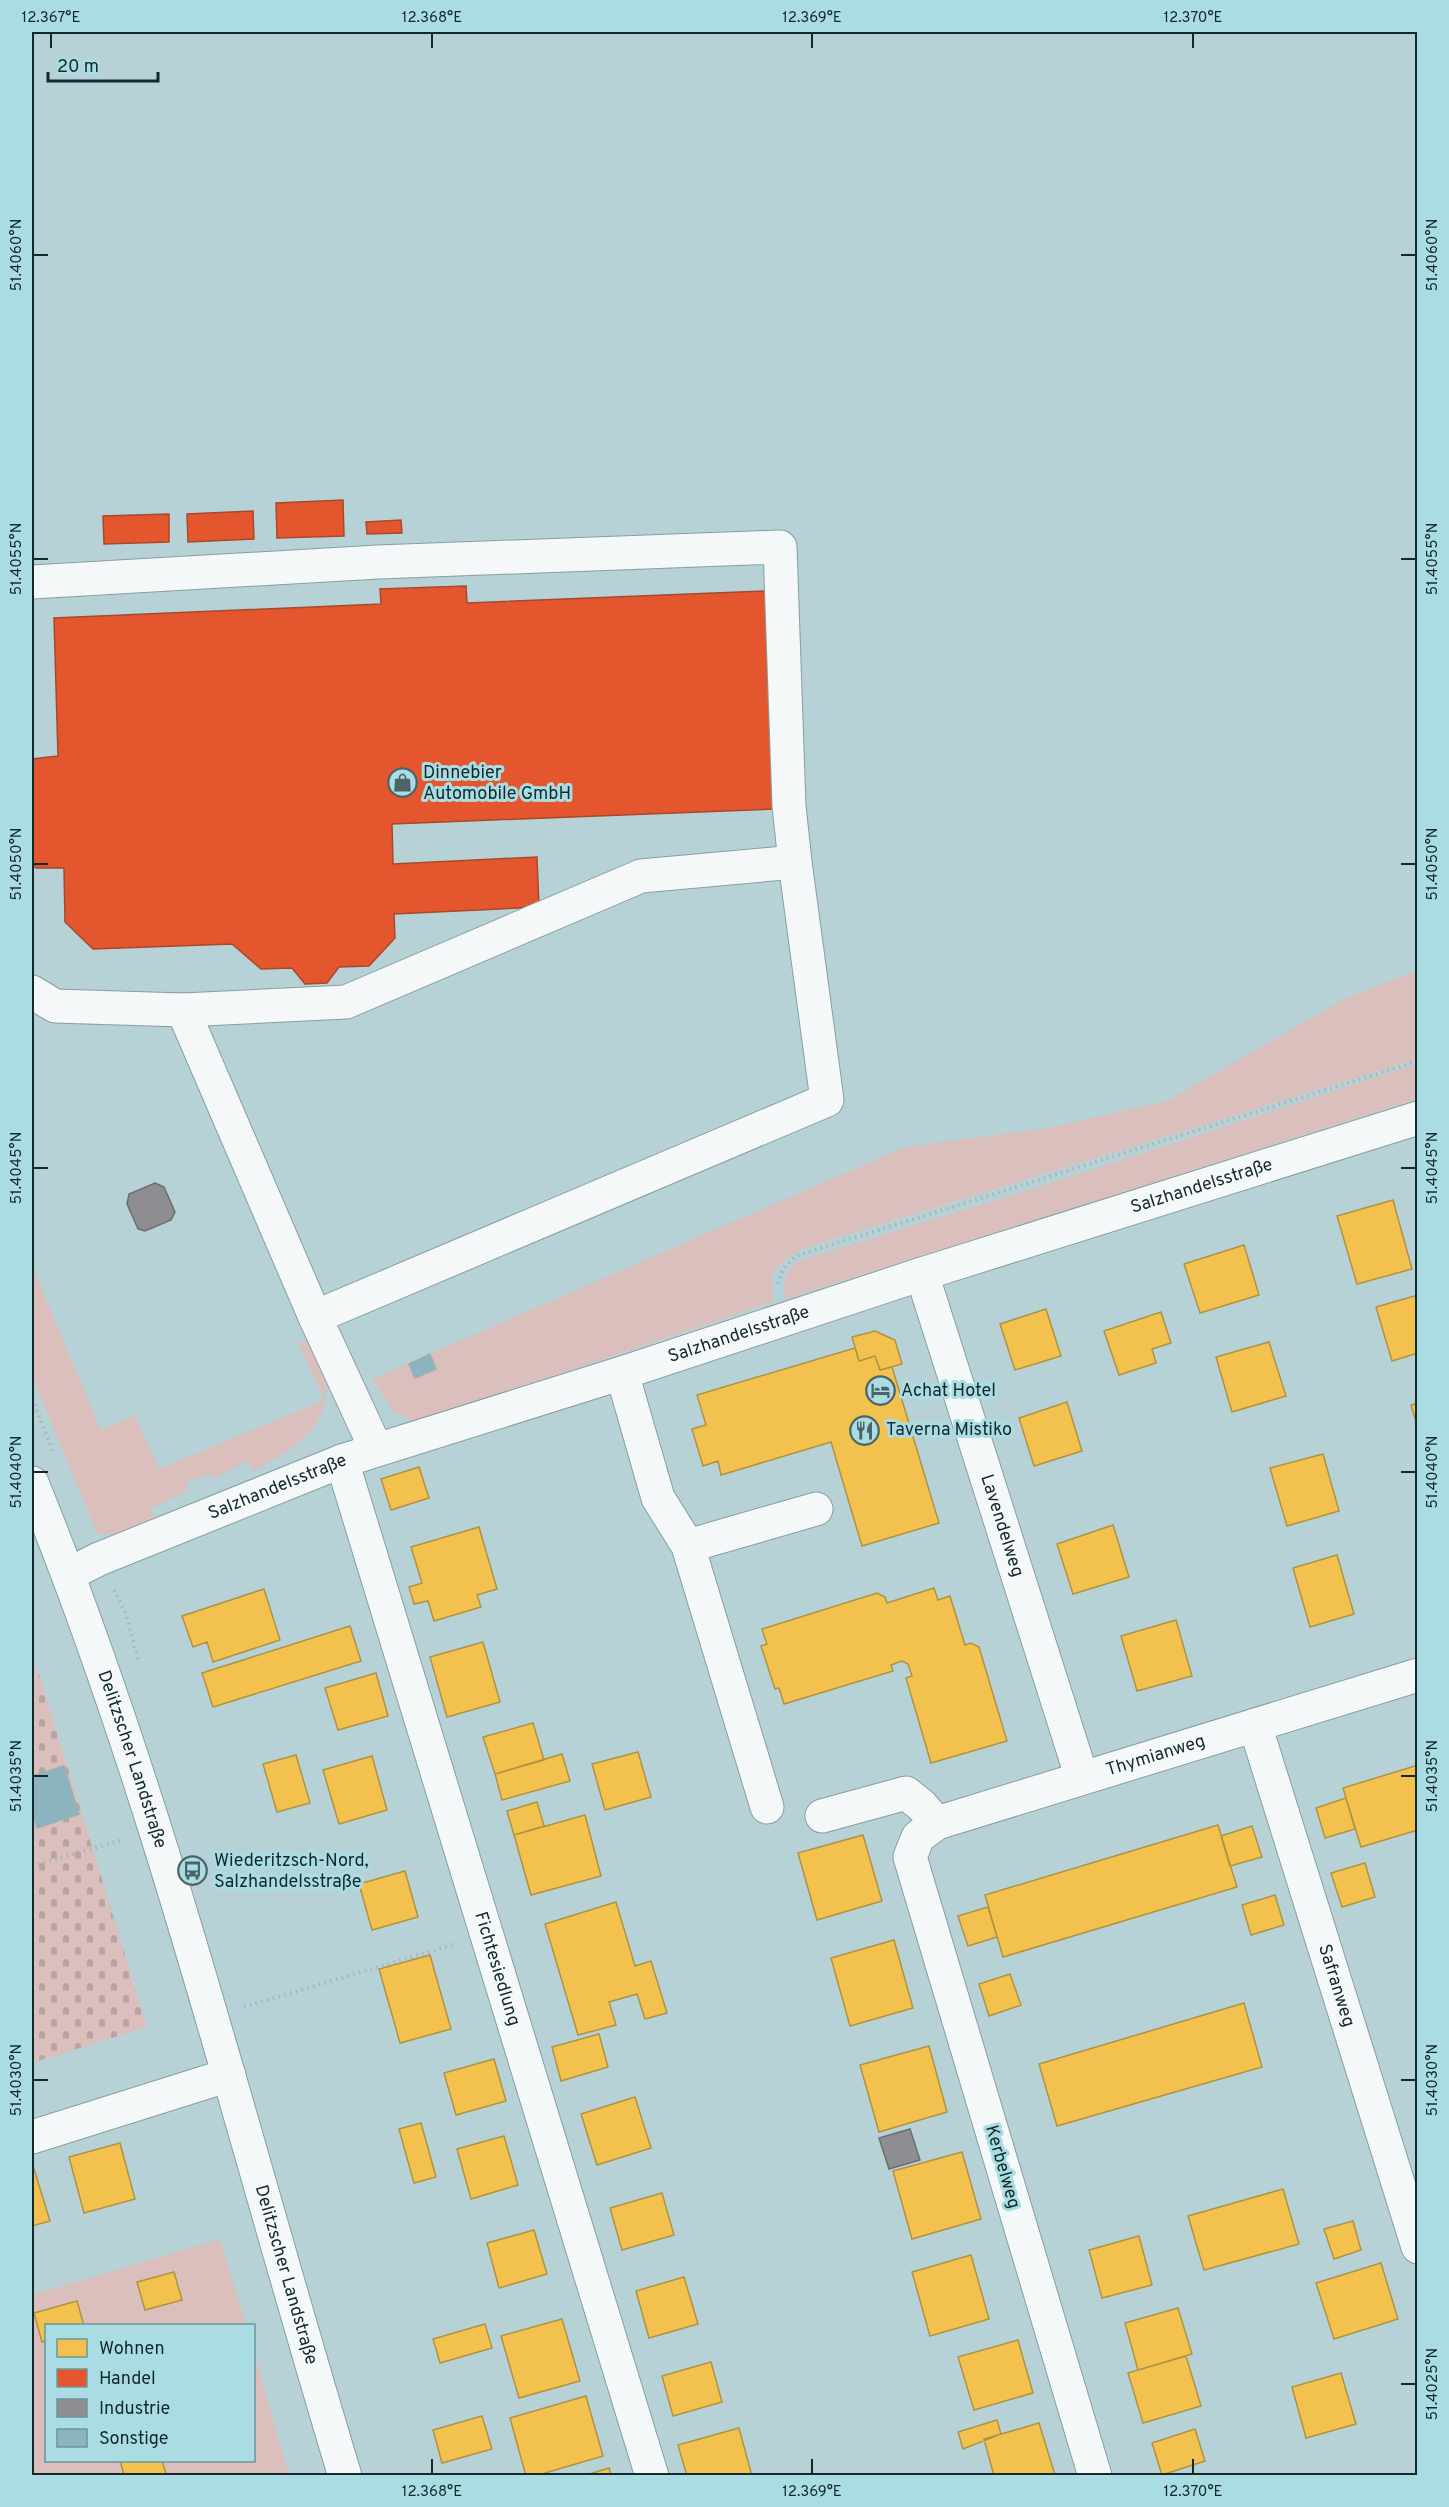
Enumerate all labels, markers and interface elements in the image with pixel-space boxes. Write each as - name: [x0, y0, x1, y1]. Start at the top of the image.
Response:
- text: 12.367°E: [22, 9, 80, 28]
- text: 12.368°E: [402, 9, 462, 28]
- text: 12.369°E: [782, 9, 842, 28]
- text: 12.370°E: [1163, 9, 1223, 28]
- scale bar: [48, 45, 158, 83]
- text: 20 m: [57, 56, 99, 79]
- text: 51.4060°N: [8, 219, 27, 291]
- text: 51.4060°N: [1424, 219, 1443, 291]
- text: 51.4055°N: [8, 523, 27, 595]
- text: 51.4055°N: [1424, 523, 1443, 595]
- place label: Dinnebier Automobile GmbH: [423, 762, 571, 806]
- shop icon: Dinnebier Automobile GmbH: [386, 767, 418, 799]
- text: 51.4050°N: [8, 828, 27, 900]
- text: 51.4050°N: [1424, 828, 1443, 900]
- text: 51.4045°N: [8, 1132, 27, 1204]
- text: 51.4045°N: [1424, 1132, 1443, 1204]
- street label: Salzhandelsstraße: [1128, 1153, 1275, 1219]
- street label: Salzhandelsstraße: [665, 1300, 812, 1369]
- hotel icon: Achat Hotel: [864, 1375, 896, 1407]
- place label: Achat Hotel: [901, 1380, 996, 1403]
- restaurant icon: Taverna Mistiko: [849, 1414, 881, 1446]
- place label: Taverna Mistiko: [886, 1419, 1012, 1442]
- text: 51.4040°N: [8, 1436, 27, 1508]
- text: 51.4040°N: [1424, 1436, 1443, 1508]
- street label: Salzhandelsstraße: [205, 1449, 350, 1525]
- street label: Lavendelweg: [975, 1471, 1029, 1580]
- street label: Delitzscher Landstraße: [92, 1667, 172, 1851]
- street label: Thymianweg: [1103, 1730, 1208, 1782]
- text: 51.4035°N: [8, 1740, 27, 1812]
- text: 51.4035°N: [1424, 1740, 1443, 1812]
- place label: Wiederitzsch-Nord, Salzhandelsstraße: [214, 1850, 369, 1894]
- bus stop icon: Wiederitzsch-Nord, Salzhandelsstraße: [177, 1855, 209, 1887]
- street label: Fichtesiedlung: [469, 1909, 525, 2029]
- street label: Safranweg: [1313, 1941, 1360, 2030]
- text: 51.4030°N: [8, 2044, 27, 2116]
- text: 51.4030°N: [1424, 2044, 1443, 2116]
- street label: Kerbelweg: [979, 2123, 1025, 2211]
- street label: Delitzscher Landstraße: [249, 2182, 323, 2367]
- legend: [45, 2324, 255, 2462]
- text: Wohnen: [99, 2338, 165, 2361]
- text: 51.4025°N: [1424, 2348, 1443, 2420]
- text: Handel: [99, 2368, 156, 2391]
- text: Industrie: [99, 2398, 170, 2421]
- text: Sonstige: [99, 2428, 169, 2451]
- text: 12.368°E: [402, 2483, 462, 2502]
- text: 12.369°E: [782, 2483, 842, 2502]
- text: 12.370°E: [1163, 2483, 1223, 2502]

